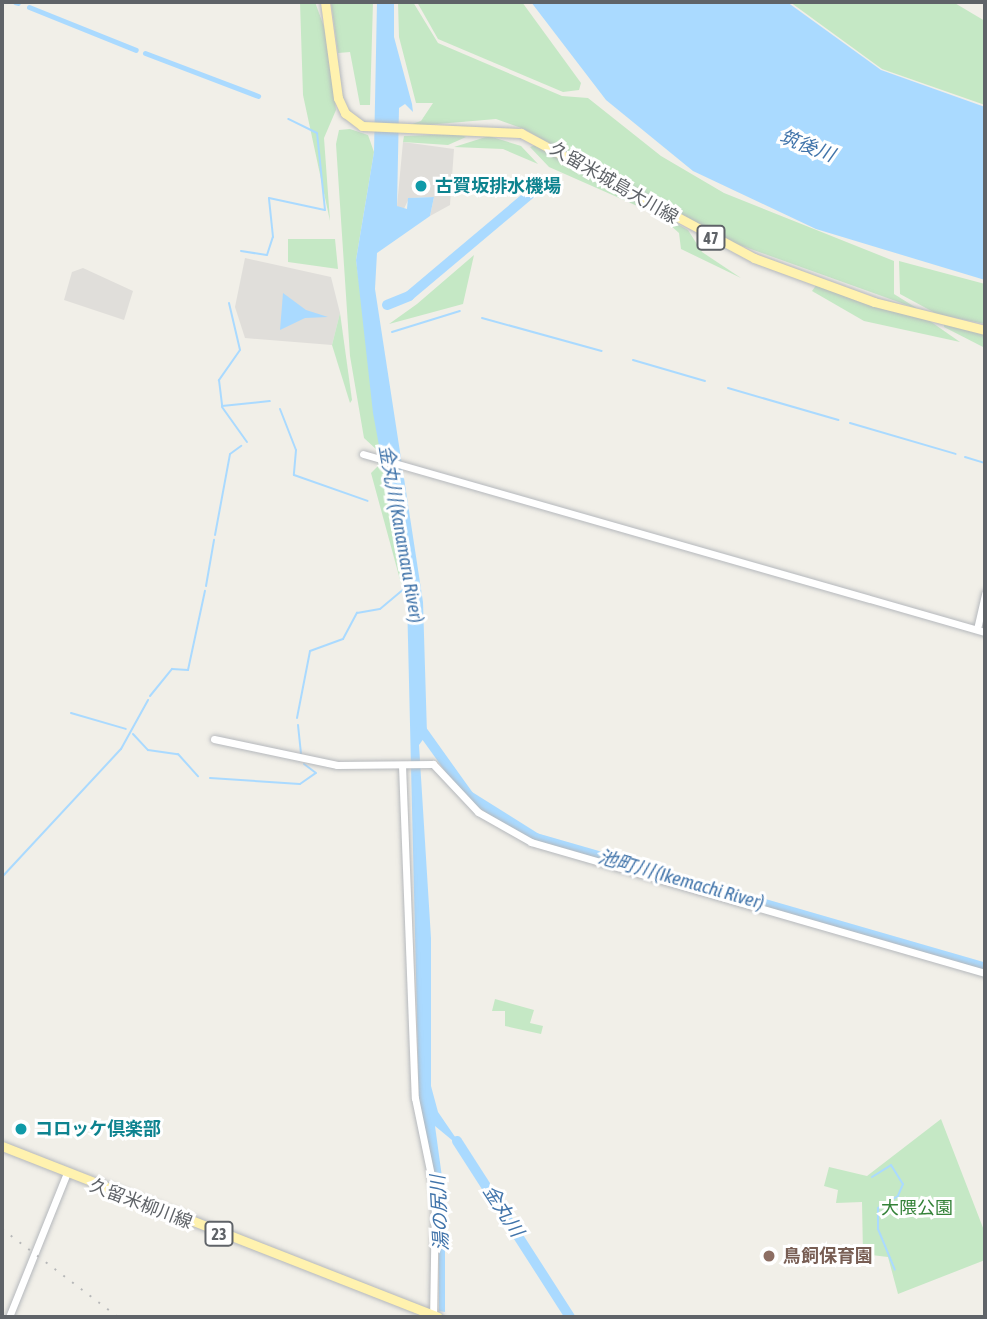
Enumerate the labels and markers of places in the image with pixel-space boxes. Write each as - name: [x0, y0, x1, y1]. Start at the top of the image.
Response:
- place label: 古賀坂排水機場: [435, 175, 561, 197]
- marker: 古賀坂排水機場: [413, 178, 429, 194]
- place label: コロッケ倶楽部: [35, 1118, 161, 1140]
- marker: コロッケ倶楽部: [13, 1121, 29, 1137]
- place label: 鳥飼保育園: [783, 1245, 873, 1267]
- marker: 鳥飼保育園: [761, 1248, 777, 1264]

